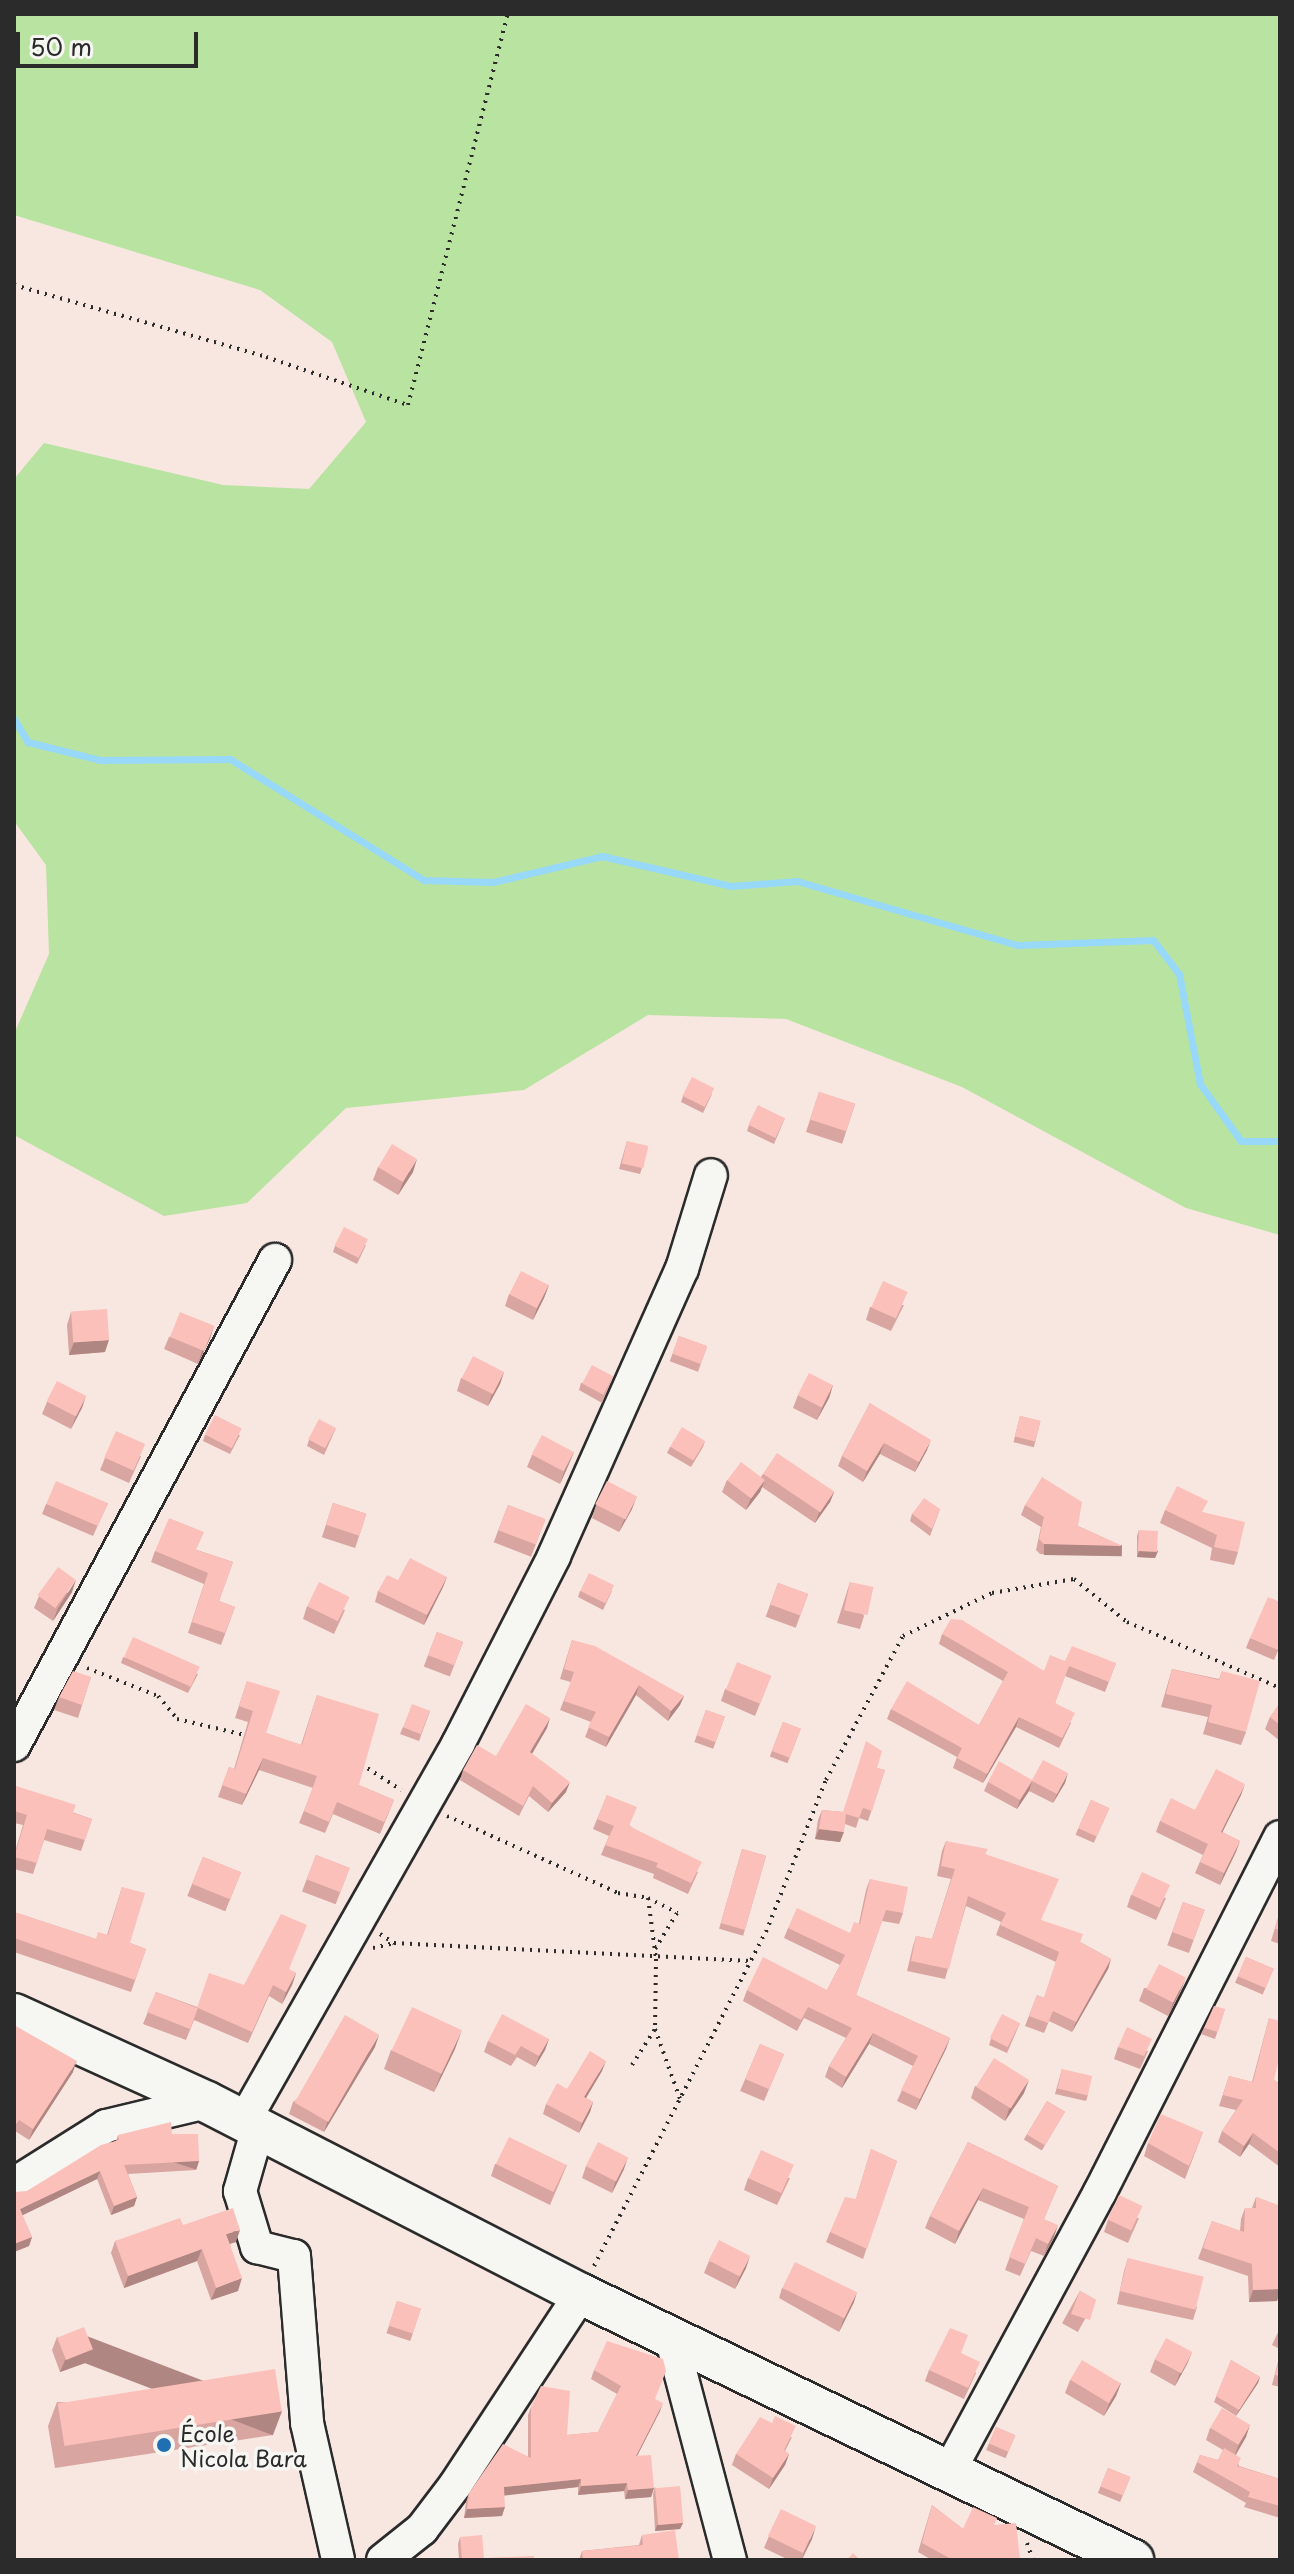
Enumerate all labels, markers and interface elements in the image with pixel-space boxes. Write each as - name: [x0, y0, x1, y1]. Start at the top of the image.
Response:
- scale bar: [20, 16, 202, 66]
- text: 50 m: [30, 28, 92, 64]
- place label: École Nicola Bara: [180, 2419, 307, 2470]
- marker: École Nicola Bara: [155, 2436, 173, 2454]

